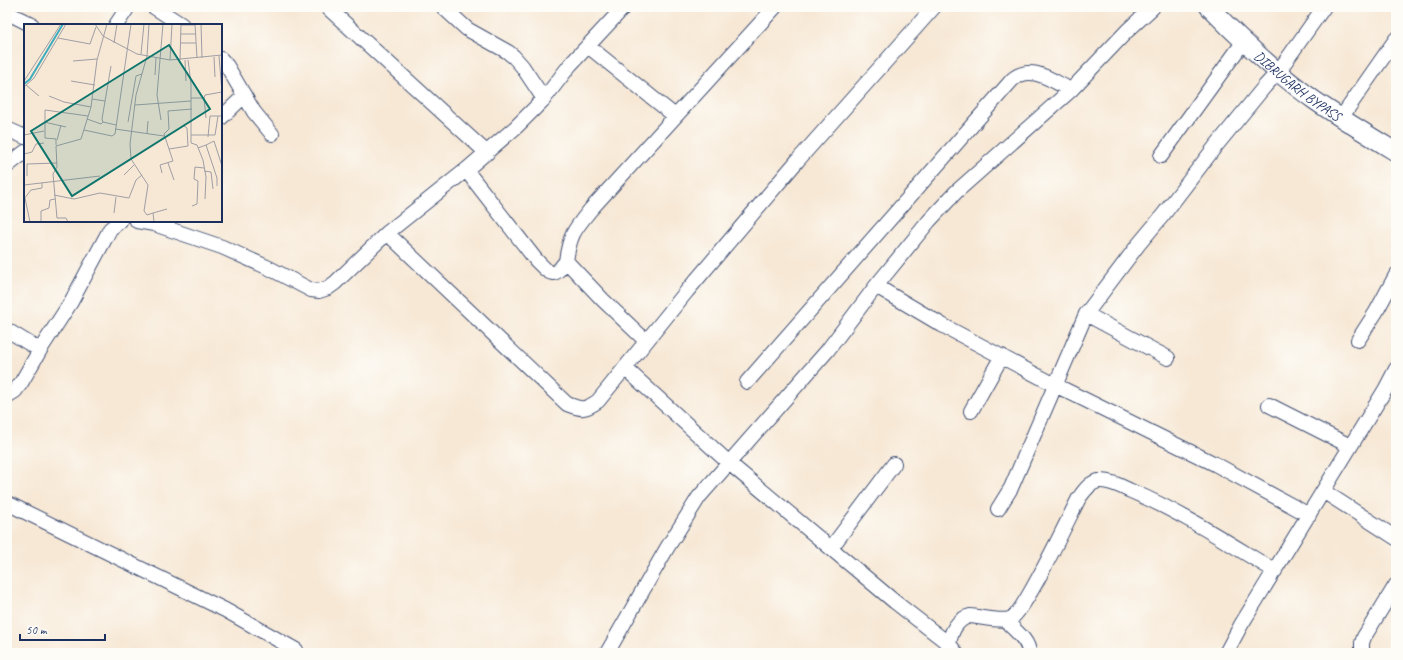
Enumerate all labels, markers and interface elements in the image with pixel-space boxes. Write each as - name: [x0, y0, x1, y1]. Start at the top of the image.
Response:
- inset map: [24, 24, 222, 222]
- street label: DIBRUGARH BYPASS: [1251, 47, 1346, 126]
- scale bar: [20, 616, 105, 642]
- text: 50 m: [26, 622, 48, 638]

